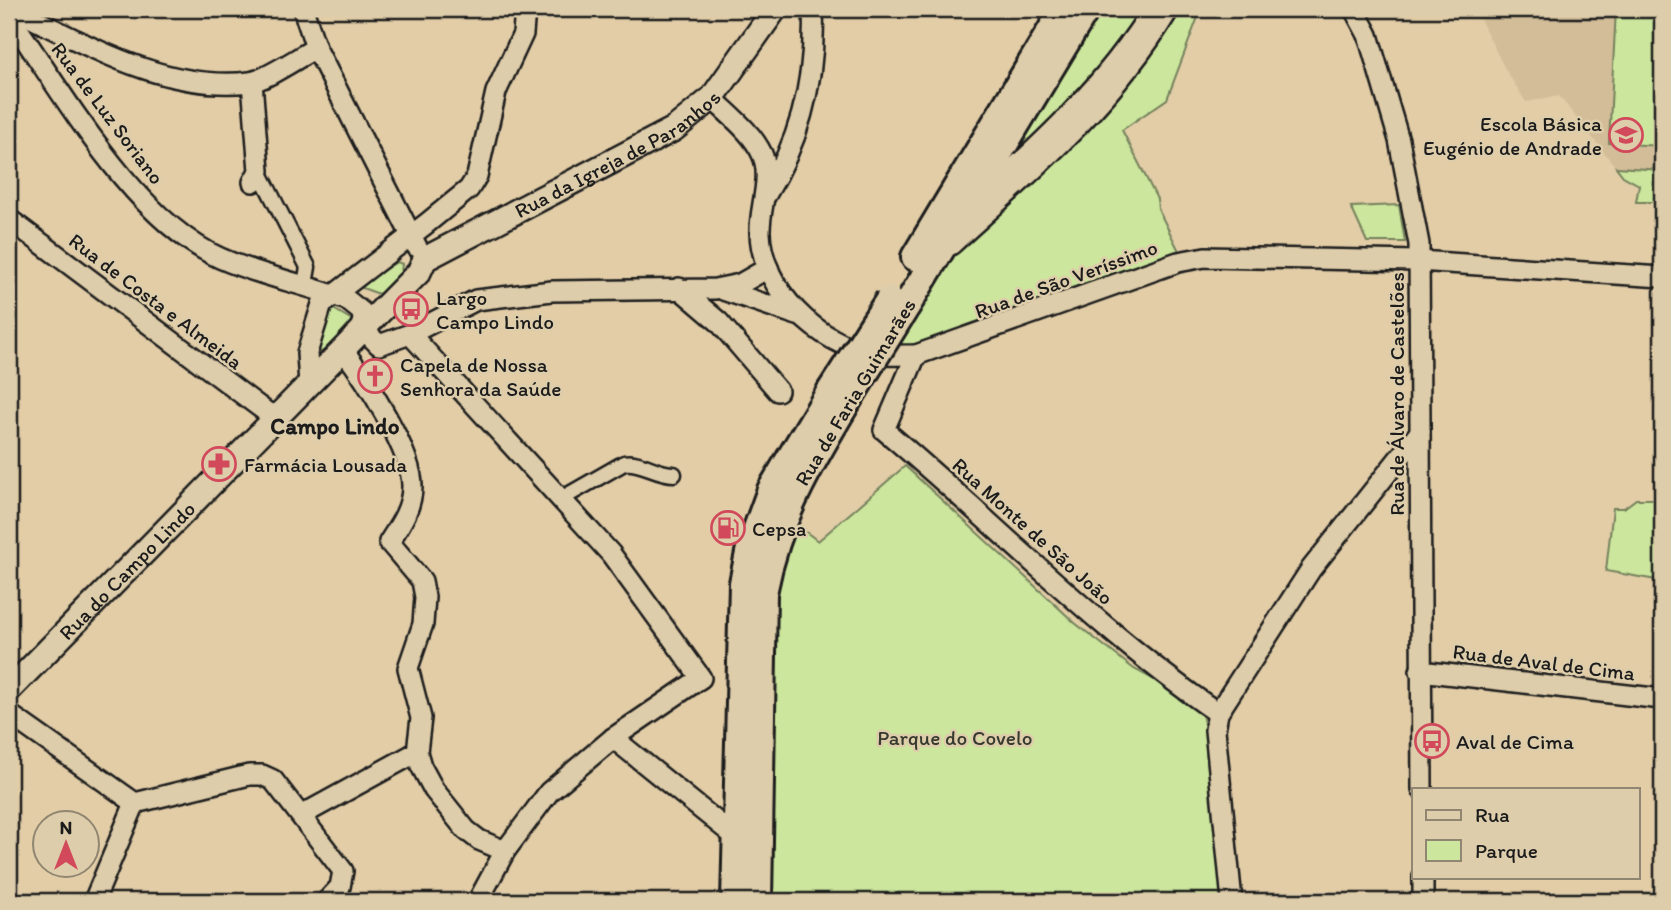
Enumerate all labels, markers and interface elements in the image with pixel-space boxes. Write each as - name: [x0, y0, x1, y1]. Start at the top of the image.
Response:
- street label: Rua de Luz Soriano: [46, 37, 170, 189]
- street label: Rua da Igreja de Paranhos: [510, 86, 726, 223]
- place label: Escola Básica Eugénio de Andrade: [1423, 111, 1602, 160]
- school or university icon: Escola Básica Eugénio de Andrade: [1607, 116, 1645, 154]
- street label: Rua de Costa e Almeida: [64, 227, 248, 375]
- street label: Rua de São Veríssimo: [971, 234, 1161, 324]
- street label: Rua de Álvaro de Castelões: [1384, 272, 1409, 516]
- place label: Largo Campo Lindo: [436, 285, 554, 334]
- bus stop icon: Largo Campo Lindo: [392, 290, 430, 328]
- street label: Rua de Faria Guimarães: [789, 294, 921, 490]
- place label: Capela de Nossa Senhora da Saúde: [400, 352, 561, 401]
- church icon: Capela de Nossa Senhora da Saúde: [356, 357, 394, 395]
- district label: Campo Lindo: [270, 412, 400, 440]
- pharmacy icon: Farmácia Lousada: [200, 445, 238, 483]
- place label: Farmácia Lousada: [244, 452, 407, 477]
- street label: Rua Monte de São João: [947, 452, 1119, 610]
- street label: Rua do Campo Lindo: [53, 496, 200, 645]
- fuel station icon: Cepsa: [709, 509, 747, 547]
- place label: Cepsa: [752, 516, 806, 541]
- street label: Rua de Aval de Cima: [1451, 638, 1637, 686]
- bus stop icon: Aval de Cima: [1413, 722, 1451, 760]
- park label: Parque do Covelo: [877, 725, 1033, 750]
- place label: Aval de Cima: [1456, 729, 1574, 754]
- legend: [1412, 788, 1640, 878]
- text: Rua: [1475, 802, 1510, 827]
- north arrow: [32, 808, 102, 878]
- text: N: [60, 816, 72, 839]
- text: Parque: [1475, 838, 1538, 863]

